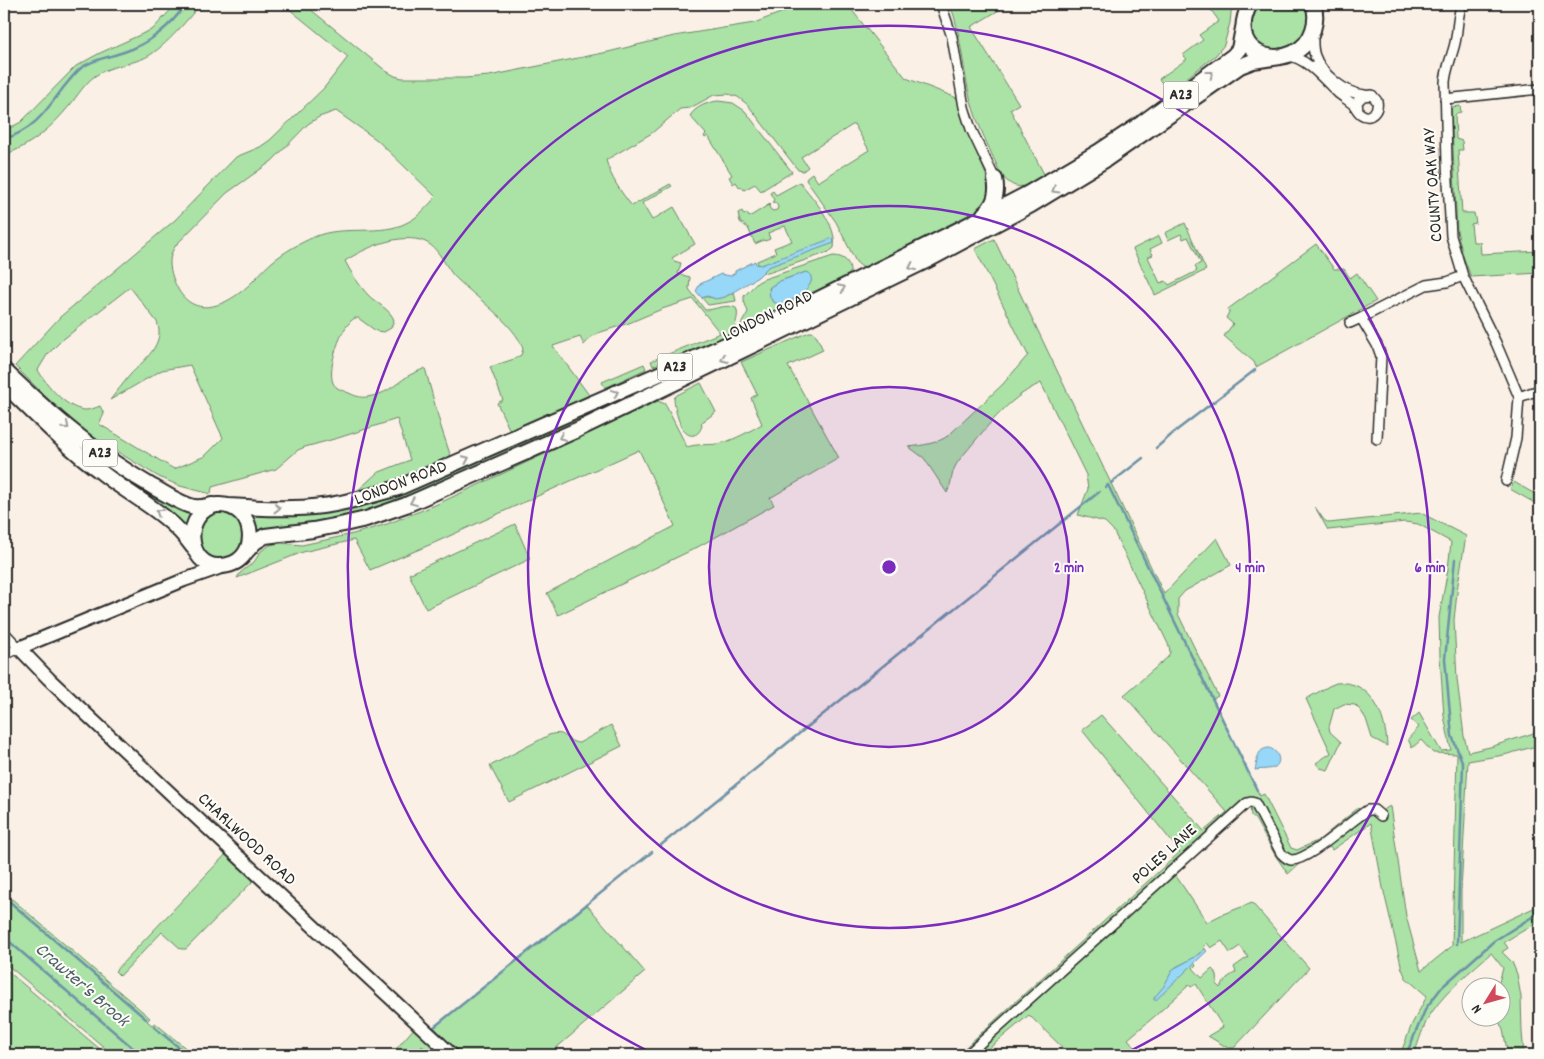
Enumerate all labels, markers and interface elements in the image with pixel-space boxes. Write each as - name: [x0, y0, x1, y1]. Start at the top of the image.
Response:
- one-way arrow: [1204, 71, 1214, 80]
- road number: A23: [1164, 82, 1198, 108]
- street label: COUNTY OAK WAY: [1417, 126, 1450, 243]
- one-way arrow: [1052, 183, 1061, 193]
- one-way arrow: [909, 261, 918, 271]
- street label: LONDON ROAD: [719, 284, 817, 350]
- one-way arrow: [837, 284, 846, 295]
- one-way arrow: [720, 353, 729, 363]
- road number: A23: [658, 354, 692, 381]
- one-way arrow: [610, 389, 619, 400]
- one-way arrow: [60, 421, 69, 430]
- one-way arrow: [558, 430, 567, 441]
- road number: A23: [82, 439, 118, 466]
- one-way arrow: [461, 454, 470, 465]
- street label: LONDON ROAD: [351, 455, 451, 513]
- one-way arrow: [409, 495, 418, 506]
- one-way arrow: [274, 503, 281, 513]
- one-way arrow: [156, 510, 165, 518]
- centre of rings: [880, 558, 898, 576]
- text: 2 min: [1054, 558, 1084, 580]
- text: 4 min: [1235, 558, 1265, 580]
- text: 6 min: [1415, 558, 1445, 580]
- street label: CHARLWOOD ROAD: [191, 788, 301, 892]
- street label: POLES LANE: [1127, 819, 1203, 891]
- water label: Crawter's Brook: [28, 937, 136, 1036]
- north arrow: [1462, 976, 1512, 1026]
- text: N: [1467, 1000, 1487, 1017]

